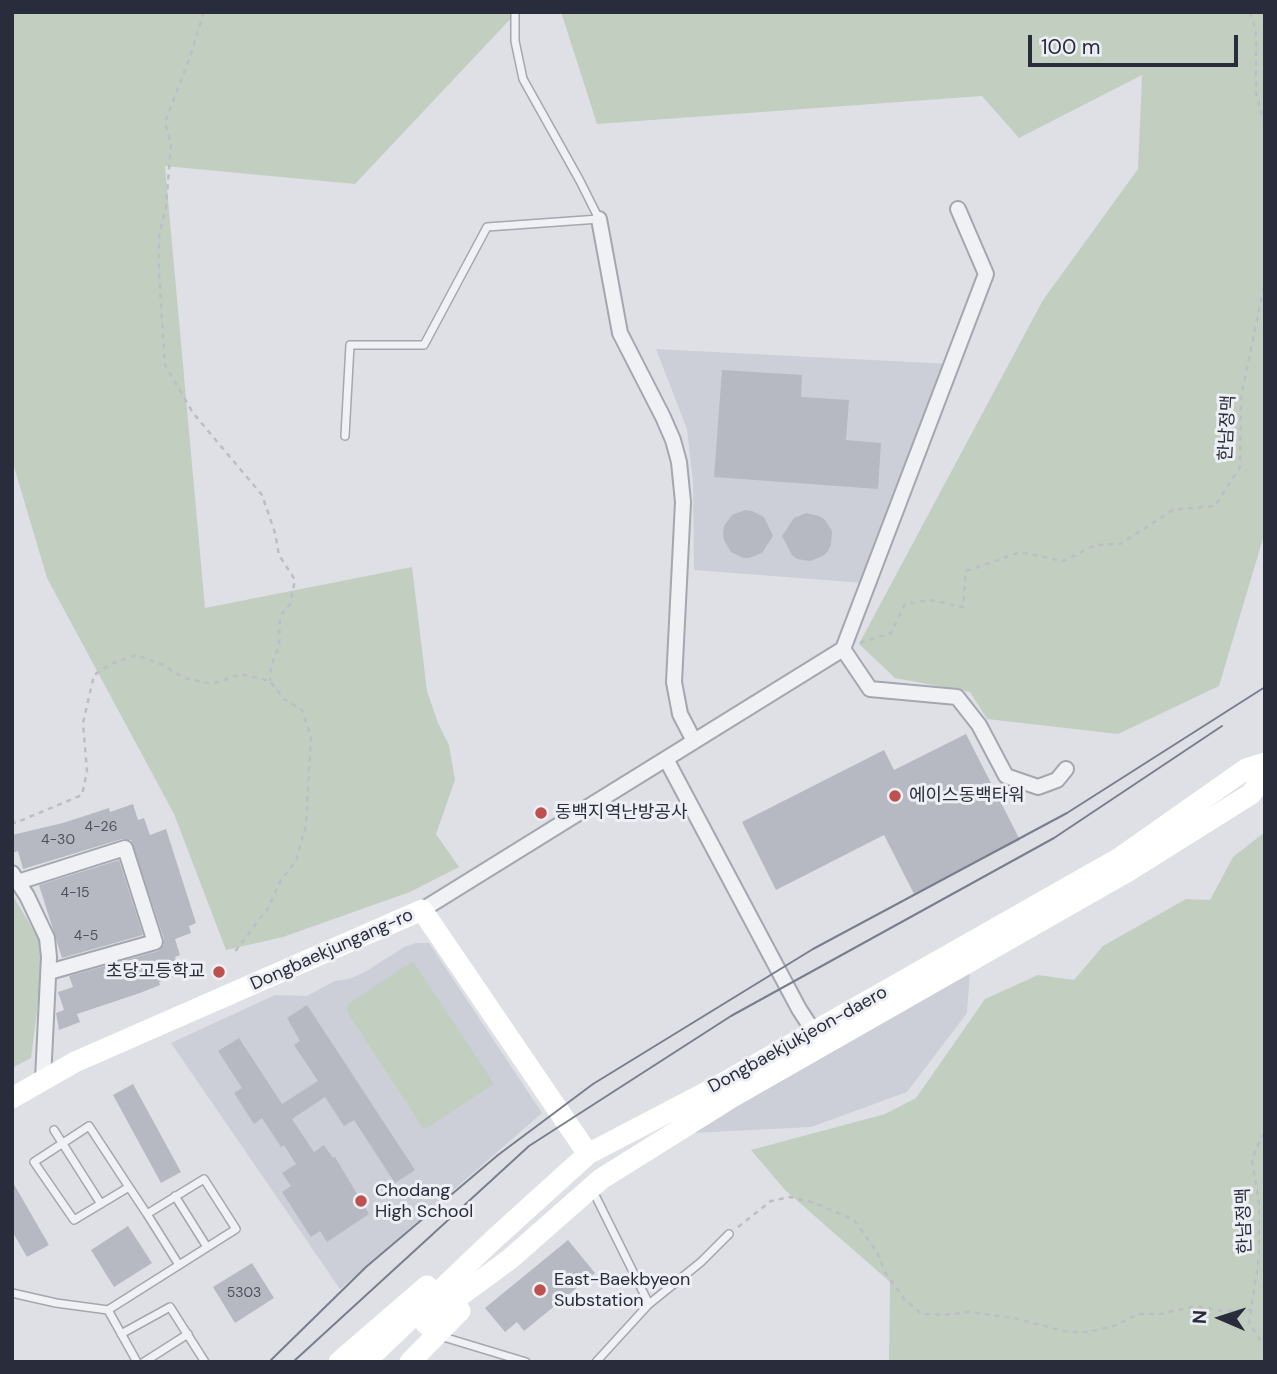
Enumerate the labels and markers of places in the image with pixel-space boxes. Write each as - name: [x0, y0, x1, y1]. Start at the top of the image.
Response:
- place label: 에이스동백타워: [909, 785, 1025, 807]
- marker: 에이스동백타워: [887, 788, 903, 804]
- place label: 동백지역난방공사: [555, 802, 687, 824]
- marker: 동백지역난방공사: [533, 805, 549, 821]
- place label: 초당고등학교: [106, 961, 205, 983]
- marker: 초당고등학교: [211, 964, 227, 980]
- place label: Chodang High School: [375, 1180, 473, 1222]
- marker: Chodang High School: [353, 1193, 369, 1209]
- place label: East-Baekbyeon Substation: [554, 1269, 690, 1312]
- marker: East-Baekbyeon Substation: [532, 1282, 548, 1298]

